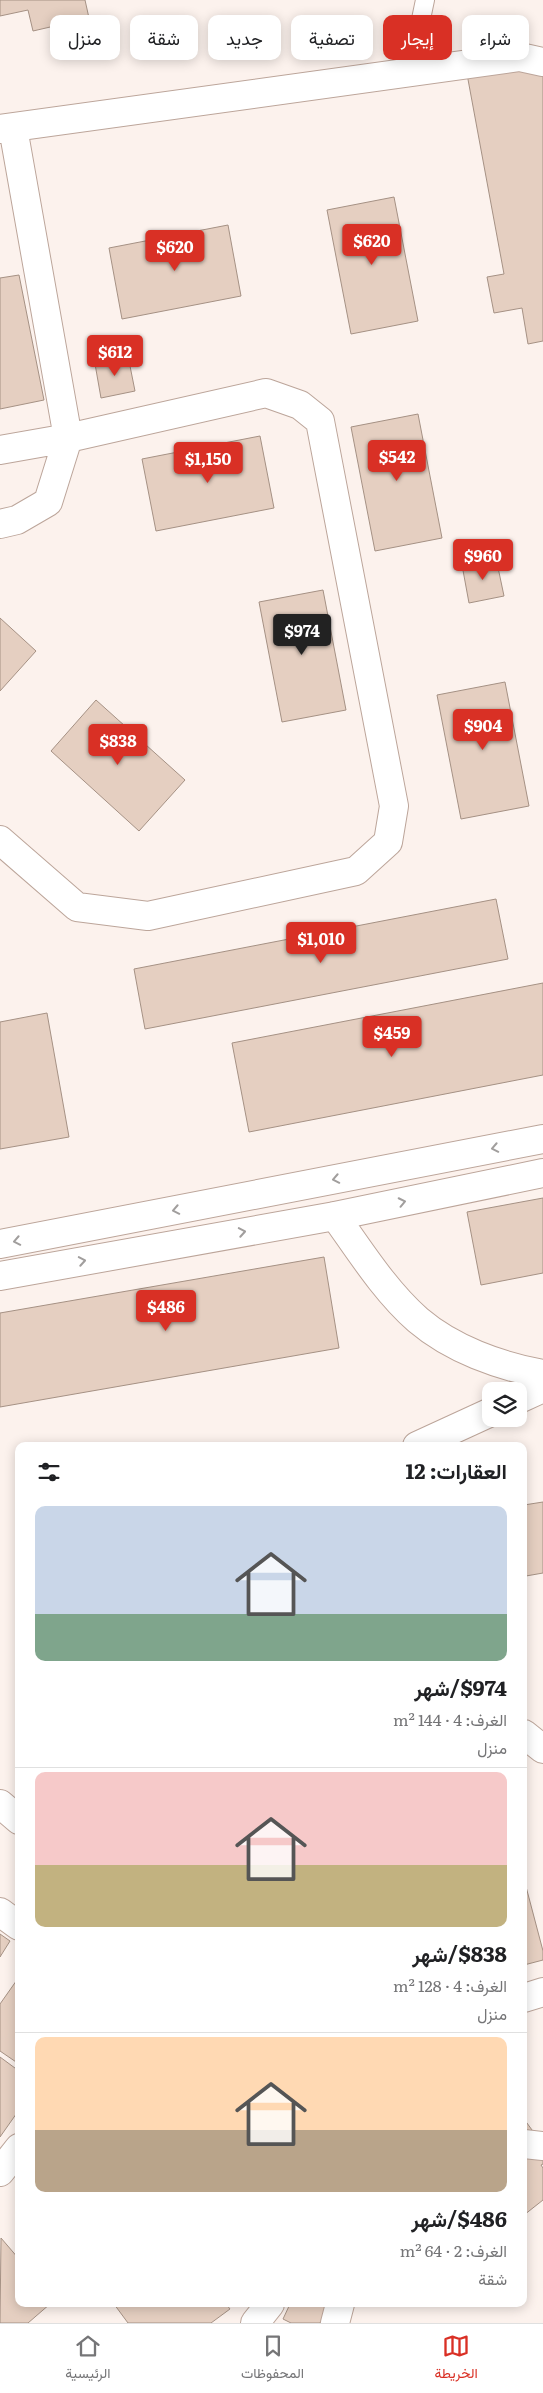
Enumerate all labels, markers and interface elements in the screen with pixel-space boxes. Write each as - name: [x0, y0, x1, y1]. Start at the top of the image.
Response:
- chip: منزل: [50, 15, 120, 60]
- chip: شقة: [130, 15, 198, 60]
- chip: جديد: [208, 15, 281, 60]
- chip: تصفية: [291, 15, 373, 60]
- chip: إيجار: [383, 15, 452, 60]
- chip: شراء: [462, 15, 529, 60]
- pin: $620: [342, 224, 402, 266]
- text: $620: [353, 228, 391, 252]
- pin: $620: [145, 230, 205, 272]
- text: $620: [156, 234, 194, 258]
- pin: $612: [85, 334, 145, 377]
- text: $612: [98, 339, 132, 363]
- pin: $542: [367, 440, 427, 482]
- pin: $1,150: [167, 442, 249, 484]
- text: $542: [379, 444, 415, 468]
- text: $1,150: [185, 446, 231, 470]
- pin: $960: [453, 538, 513, 581]
- text: $960: [464, 543, 502, 567]
- pin: $974: [272, 614, 332, 656]
- text: $974: [284, 618, 320, 642]
- pin: $904: [453, 708, 513, 751]
- text: $904: [464, 713, 502, 737]
- pin: $838: [88, 724, 148, 766]
- text: $838: [99, 728, 137, 752]
- pin: $1,010: [280, 922, 362, 964]
- text: $1,010: [297, 926, 345, 950]
- pin: $459: [362, 1016, 422, 1058]
- text: $459: [374, 1020, 410, 1044]
- one-way arrow: [491, 1143, 500, 1153]
- one-way arrow: [331, 1174, 340, 1184]
- one-way arrow: [397, 1197, 406, 1208]
- one-way arrow: [172, 1204, 180, 1215]
- one-way arrow: [238, 1228, 247, 1238]
- one-way arrow: [12, 1235, 21, 1246]
- one-way arrow: [78, 1257, 87, 1267]
- pin: $486: [136, 1290, 196, 1332]
- text: $486: [147, 1294, 185, 1318]
- map controls: [482, 1382, 527, 1427]
- button: layers: [482, 1382, 527, 1427]
- text: العقارات: 12: [406, 1454, 507, 1485]
- icon: filters: [35, 1458, 63, 1486]
- icon: home: [226, 1539, 316, 1629]
- text: $974/شهر: [414, 1671, 507, 1702]
- text: الغرف: 4 · 144 m²: [393, 1707, 507, 1731]
- text: منزل: [477, 1735, 507, 1759]
- icon: home: [226, 1804, 316, 1894]
- text: $838/شهر: [412, 1937, 507, 1968]
- text: الغرف: 4 · 128 m²: [393, 1973, 507, 1997]
- text: منزل: [477, 2001, 507, 2025]
- icon: home: [226, 2069, 316, 2159]
- text: $486/شهر: [411, 2202, 507, 2233]
- text: الغرف: 2 · 64 m²: [400, 2238, 507, 2262]
- text: شقة: [478, 2266, 507, 2290]
- tab: الرئيسية: [65, 2332, 111, 2386]
- tab: المحفوظات: [241, 2332, 304, 2386]
- tab: الخريطة: [434, 2332, 478, 2386]

